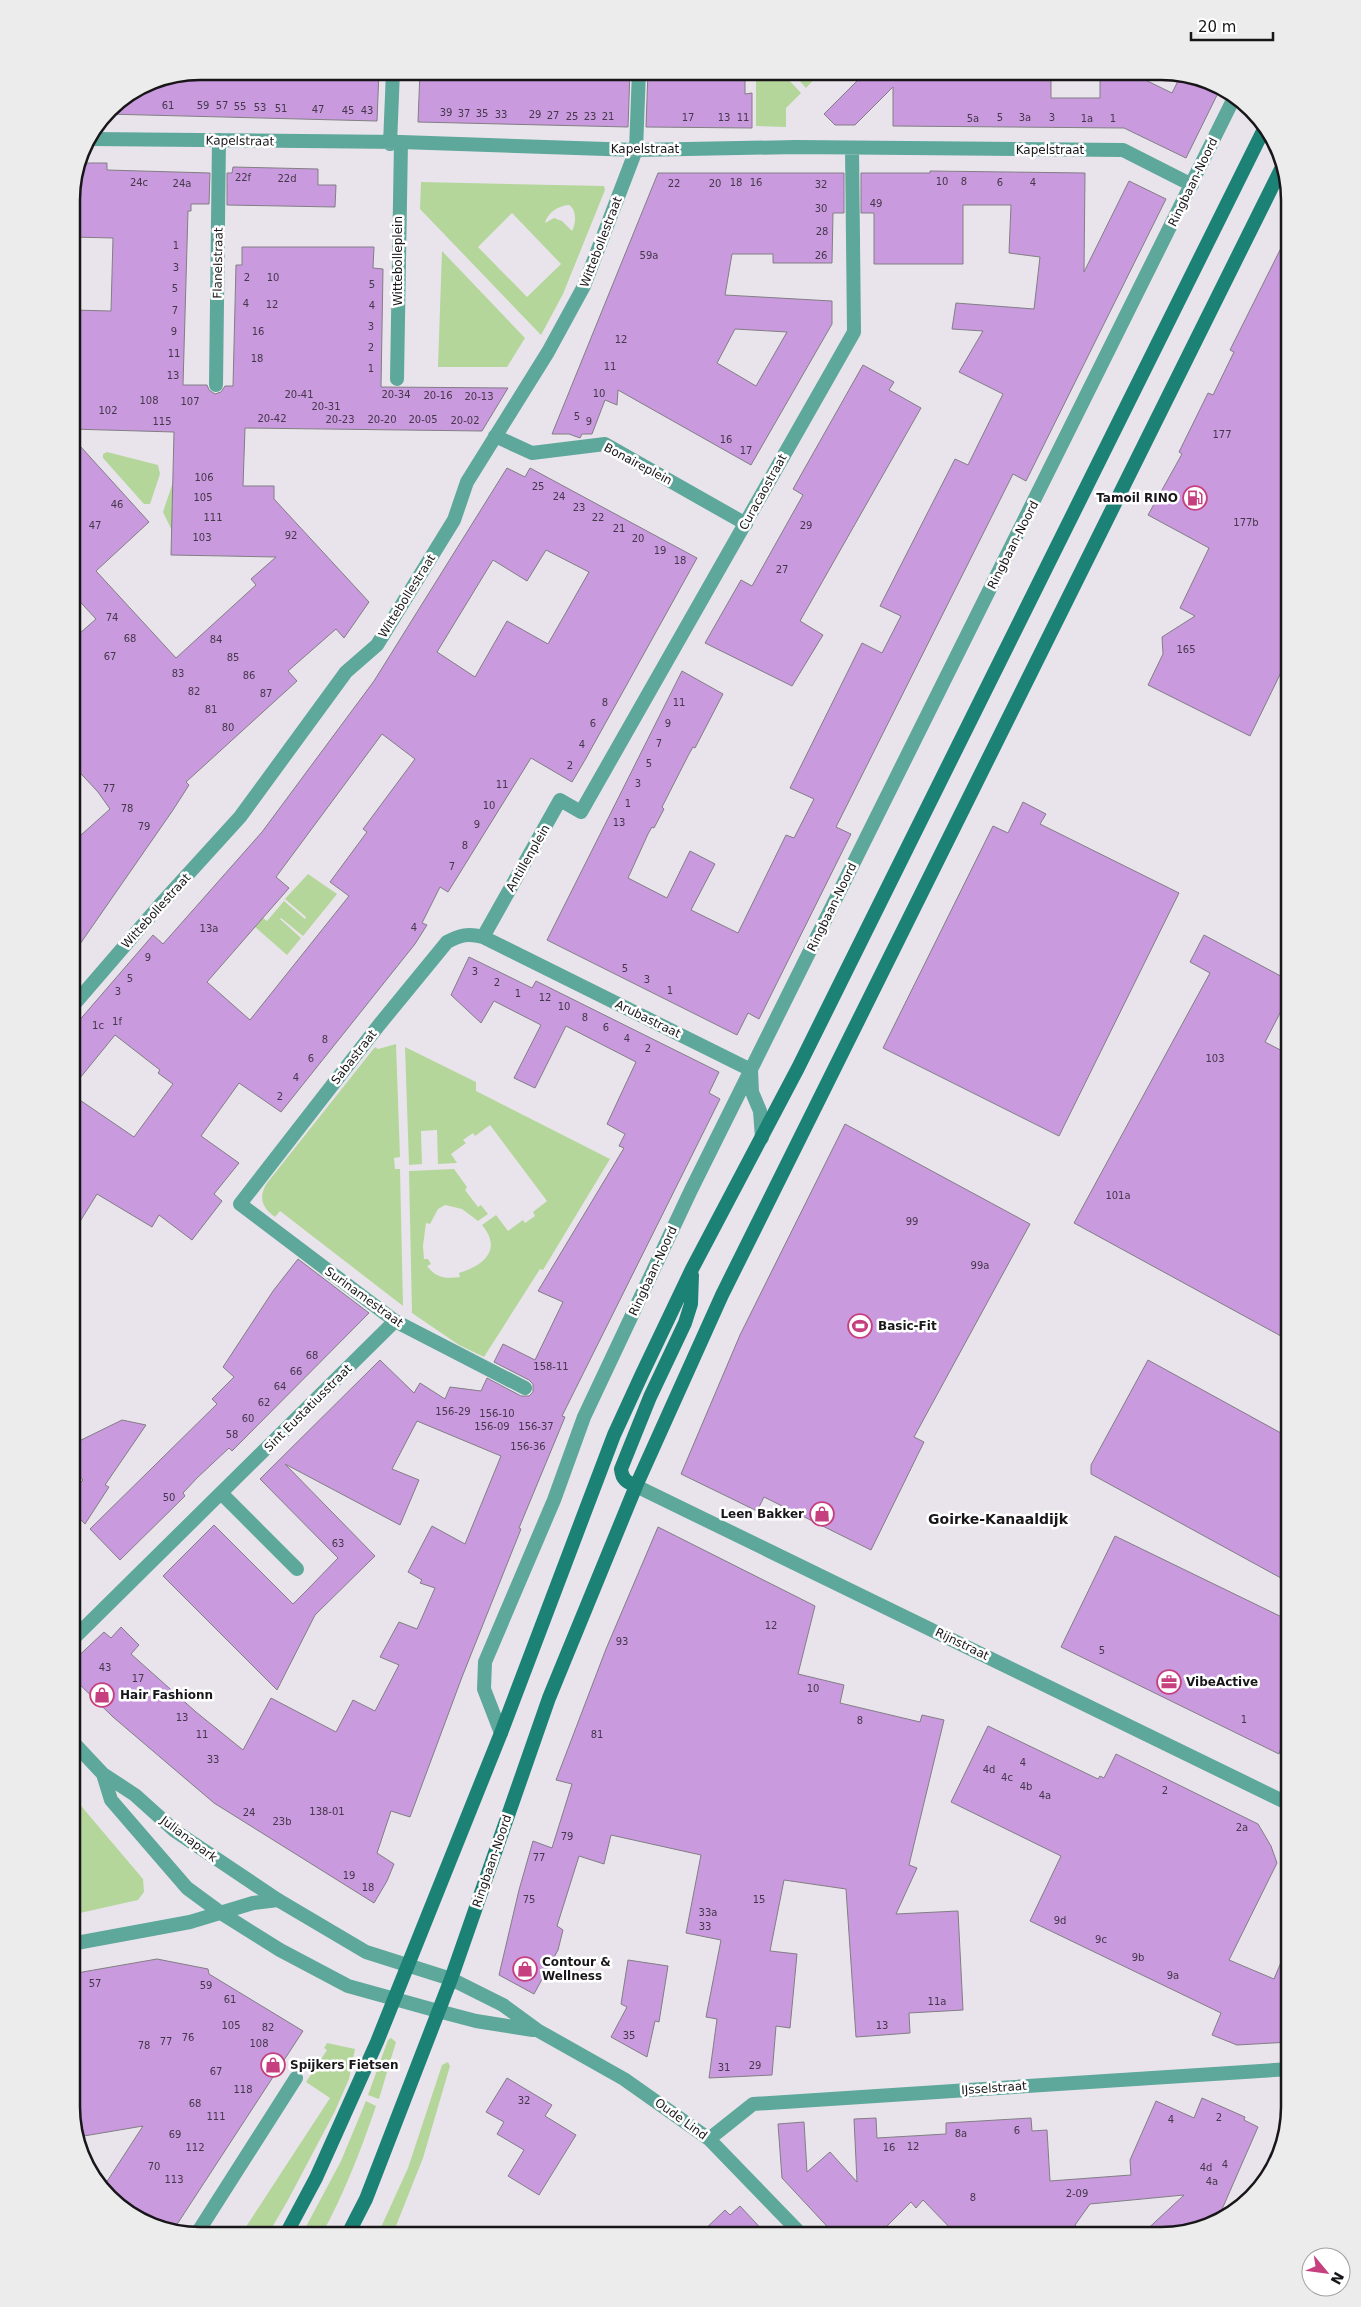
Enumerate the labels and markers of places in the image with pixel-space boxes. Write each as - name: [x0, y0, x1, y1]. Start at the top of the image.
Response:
- fuel station icon: Tamoil RINO: [1182, 485, 1208, 511]
- place label: Tamoil RINO: [1096, 491, 1178, 505]
- sports icon: Basic-Fit: [847, 1313, 873, 1339]
- place label: Basic-Fit: [878, 1319, 937, 1333]
- shop icon: Leen Bakker: [809, 1501, 835, 1527]
- place label: Leen Bakker: [720, 1507, 804, 1521]
- office icon: VibeActive: [1156, 1669, 1182, 1695]
- place label: VibeActive: [1186, 1675, 1258, 1689]
- shop icon: Hair Fashionn: [89, 1682, 115, 1708]
- place label: Hair Fashionn: [120, 1688, 213, 1702]
- place label: Contour & Wellness: [542, 1955, 611, 1983]
- shop icon: Contour & Wellness: [512, 1956, 538, 1982]
- shop icon: Spijkers Fietsen: [260, 2052, 286, 2078]
- place label: Spijkers Fietsen: [290, 2058, 399, 2072]

